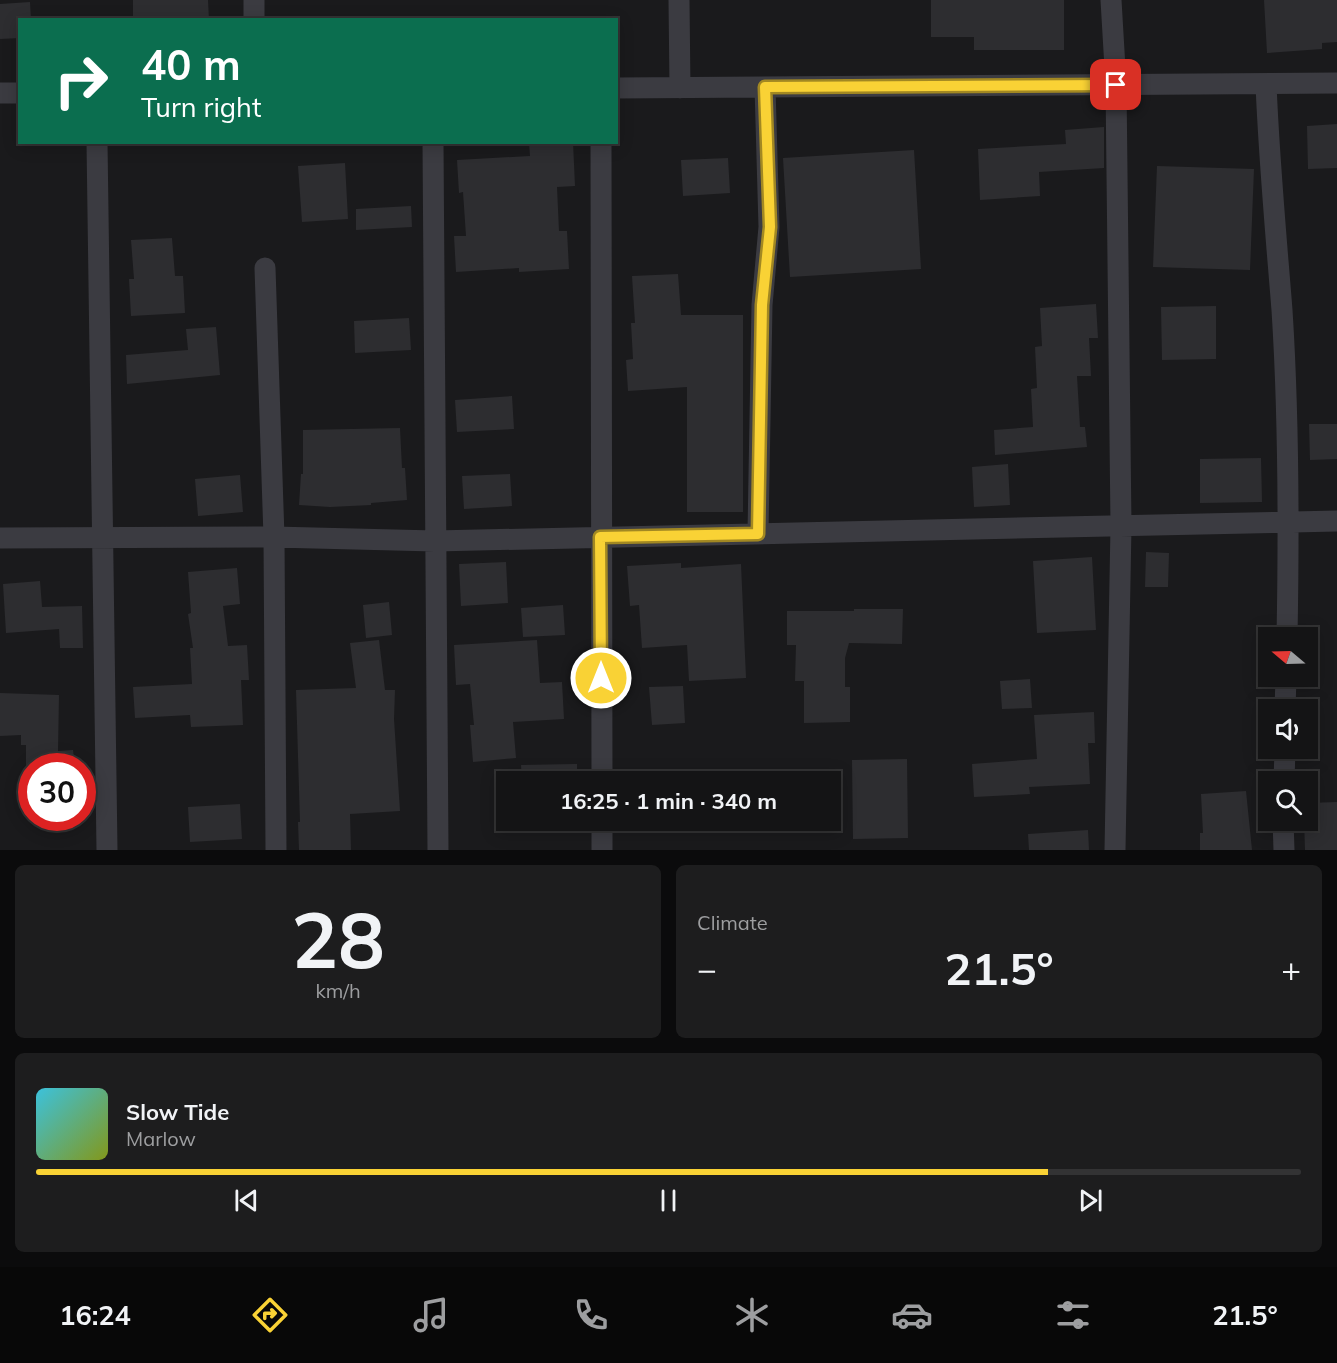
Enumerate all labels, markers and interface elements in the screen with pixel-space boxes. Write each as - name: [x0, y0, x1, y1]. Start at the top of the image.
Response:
- text: 40 m: [141, 38, 241, 91]
- icon: right: [42, 42, 120, 120]
- pin: [1090, 59, 1141, 110]
- icon: arrive: [1099, 68, 1132, 101]
- text: Turn right: [141, 90, 261, 124]
- north arrow: [1258, 627, 1318, 687]
- map controls: [1258, 627, 1318, 831]
- position arrow: [569, 646, 633, 710]
- button: sound: [1258, 699, 1318, 759]
- speed limit sign: 30: [18, 753, 96, 831]
- button: search: [1258, 771, 1318, 831]
- text: 16:25 · 1 min · 340 m: [560, 787, 777, 815]
- text: 28: [291, 890, 385, 988]
- text: Climate: [697, 910, 768, 935]
- text: 21.5°: [944, 940, 1054, 996]
- text: −: [697, 948, 717, 989]
- text: +: [1281, 948, 1301, 989]
- text: km/h: [315, 978, 361, 1003]
- text: Slow Tide: [126, 1098, 229, 1126]
- text: Marlow: [126, 1126, 196, 1151]
- icon: previous: [230, 1184, 263, 1217]
- icon: pause: [652, 1184, 685, 1217]
- icon: next: [1074, 1184, 1107, 1217]
- icon: directions: [249, 1294, 291, 1336]
- icon: music: [410, 1294, 452, 1336]
- icon: phone: [570, 1294, 612, 1336]
- icon: climate: [731, 1294, 773, 1336]
- icon: car: [891, 1294, 933, 1336]
- icon: filters: [1052, 1294, 1094, 1336]
- text: 16:24: [59, 1298, 131, 1332]
- text: 21.5°: [1212, 1298, 1278, 1332]

